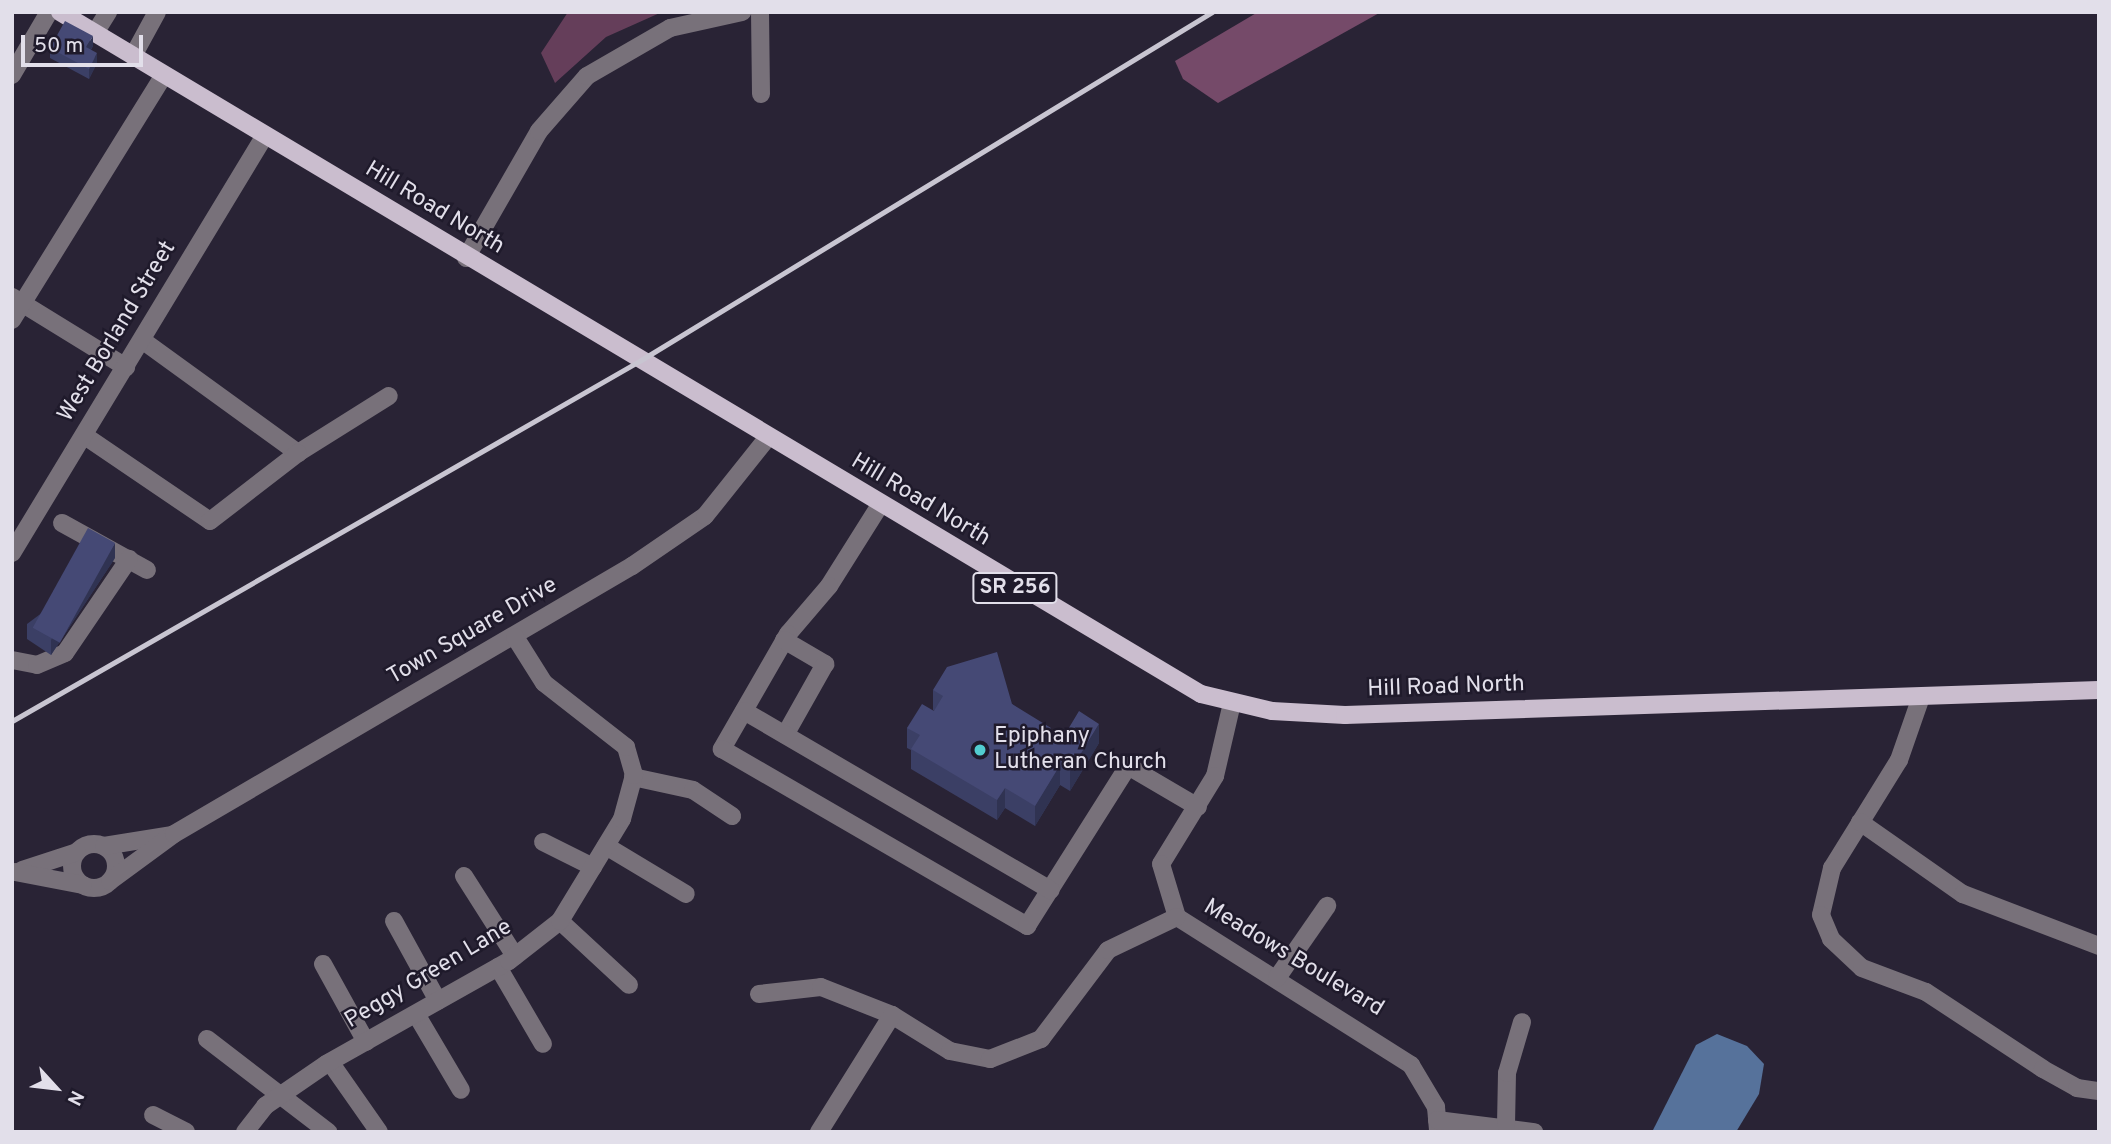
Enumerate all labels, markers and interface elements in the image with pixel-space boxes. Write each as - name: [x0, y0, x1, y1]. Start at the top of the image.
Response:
- scale bar: [24, 21, 147, 65]
- text: 50 m: [34, 33, 83, 60]
- street label: Hill Road North: [359, 157, 509, 261]
- street label: West Borland Street: [53, 237, 183, 427]
- street label: Hill Road North: [845, 449, 995, 553]
- road number: SR 256: [971, 570, 1059, 606]
- street label: Town Square Drive: [383, 572, 563, 692]
- street label: Hill Road North: [1367, 671, 1525, 705]
- place label: Epiphany Lutheran Church: [994, 723, 1167, 777]
- marker: Epiphany Lutheran Church: [972, 742, 988, 758]
- street label: Meadows Boulevard: [1198, 894, 1388, 1024]
- street label: Peggy Green Lane: [341, 914, 517, 1036]
- north arrow: [21, 1053, 91, 1123]
- text: N: [61, 1086, 89, 1109]

